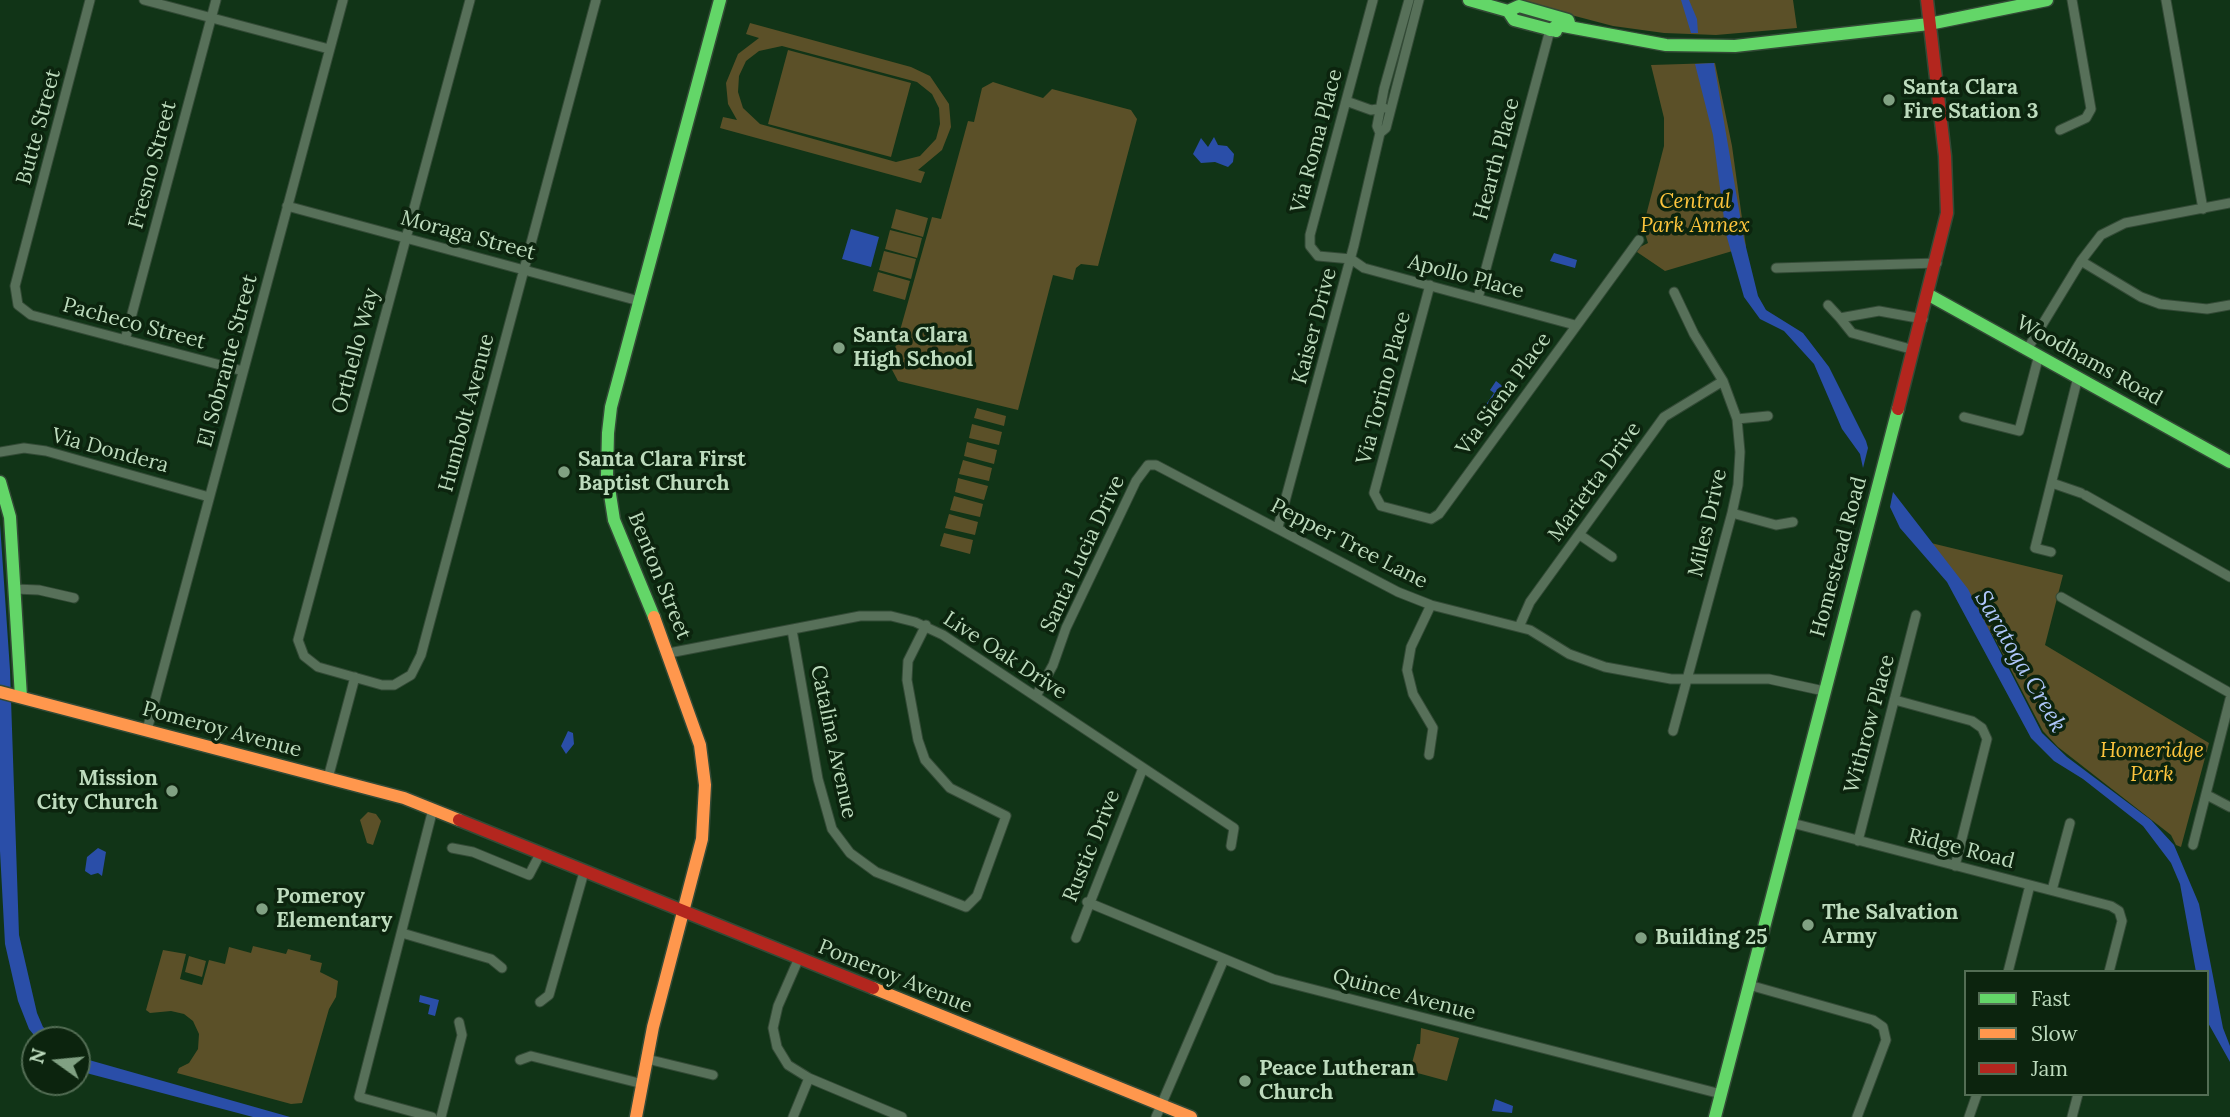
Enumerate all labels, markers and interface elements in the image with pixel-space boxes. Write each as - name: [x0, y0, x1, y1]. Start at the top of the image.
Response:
- street label: Via Roma Place: [1286, 66, 1348, 216]
- street label: Butte Street: [12, 67, 66, 187]
- place label: Santa Clara Fire Station 3: [1903, 75, 2038, 125]
- marker: Santa Clara Fire Station 3: [1881, 92, 1897, 108]
- street label: Hearth Place: [1469, 95, 1525, 223]
- street label: Fresno Street: [124, 98, 182, 232]
- park label: Central Park Annex: [1640, 189, 1750, 239]
- street label: Moraga Street: [398, 206, 538, 266]
- street label: Apollo Place: [1405, 249, 1527, 305]
- street label: Kaiser Drive: [1287, 265, 1343, 387]
- street label: El Sobrante Street: [193, 272, 263, 450]
- street label: Orthello Way: [327, 285, 385, 417]
- street label: Pacheco Street: [60, 293, 208, 355]
- street label: Via Torino Place: [1351, 309, 1417, 467]
- street label: Woodhams Road: [2011, 310, 2167, 412]
- place label: Santa Clara High School: [853, 323, 973, 373]
- street label: Via Siena Place: [1451, 328, 1557, 460]
- street label: Humbolt Avenue: [434, 331, 500, 495]
- marker: Santa Clara High School: [831, 340, 847, 356]
- street label: Marietta Drive: [1543, 417, 1647, 547]
- street label: Via Dondera: [49, 423, 171, 479]
- place label: Santa Clara First Baptist Church: [578, 447, 746, 497]
- marker: Santa Clara First Baptist Church: [556, 464, 572, 480]
- street label: Miles Drive: [1683, 467, 1733, 579]
- street label: Santa Lucia Drive: [1036, 471, 1130, 637]
- street label: Homestead Road: [1805, 474, 1873, 640]
- street label: Pepper Tree Lane: [1266, 494, 1432, 594]
- street label: Benton Street: [622, 509, 696, 643]
- water label: Saratoga Creek: [1968, 586, 2072, 738]
- street label: Live Oak Drive: [938, 607, 1072, 705]
- street label: Withrow Place: [1839, 652, 1901, 796]
- street label: Catalina Avenue: [804, 663, 862, 821]
- street label: Pomeroy Avenue: [140, 697, 304, 763]
- park label: Homeridge Park: [2100, 738, 2204, 788]
- place label: Mission City Church: [37, 766, 158, 816]
- marker: Mission City Church: [164, 783, 180, 799]
- street label: Rustic Drive: [1058, 786, 1126, 906]
- street label: Ridge Road: [1905, 824, 2017, 874]
- place label: Pomeroy Elementary: [276, 884, 392, 934]
- place label: The Salvation Army: [1822, 900, 1958, 950]
- marker: Pomeroy Elementary: [254, 901, 270, 917]
- marker: The Salvation Army: [1800, 917, 1816, 933]
- place label: Building 25: [1655, 925, 1768, 951]
- marker: Building 25: [1633, 930, 1649, 946]
- street label: Pomeroy Avenue: [814, 935, 976, 1019]
- street label: Quince Avenue: [1330, 964, 1478, 1026]
- legend: [1964, 970, 2209, 1096]
- text: Fast: [2031, 985, 2070, 1012]
- text: Slow: [2031, 1020, 2078, 1047]
- north arrow: [21, 1026, 91, 1096]
- text: N: [24, 1046, 51, 1066]
- text: Jam: [2031, 1055, 2068, 1082]
- place label: Peace Lutheran Church: [1259, 1056, 1415, 1106]
- marker: Peace Lutheran Church: [1237, 1073, 1253, 1089]

